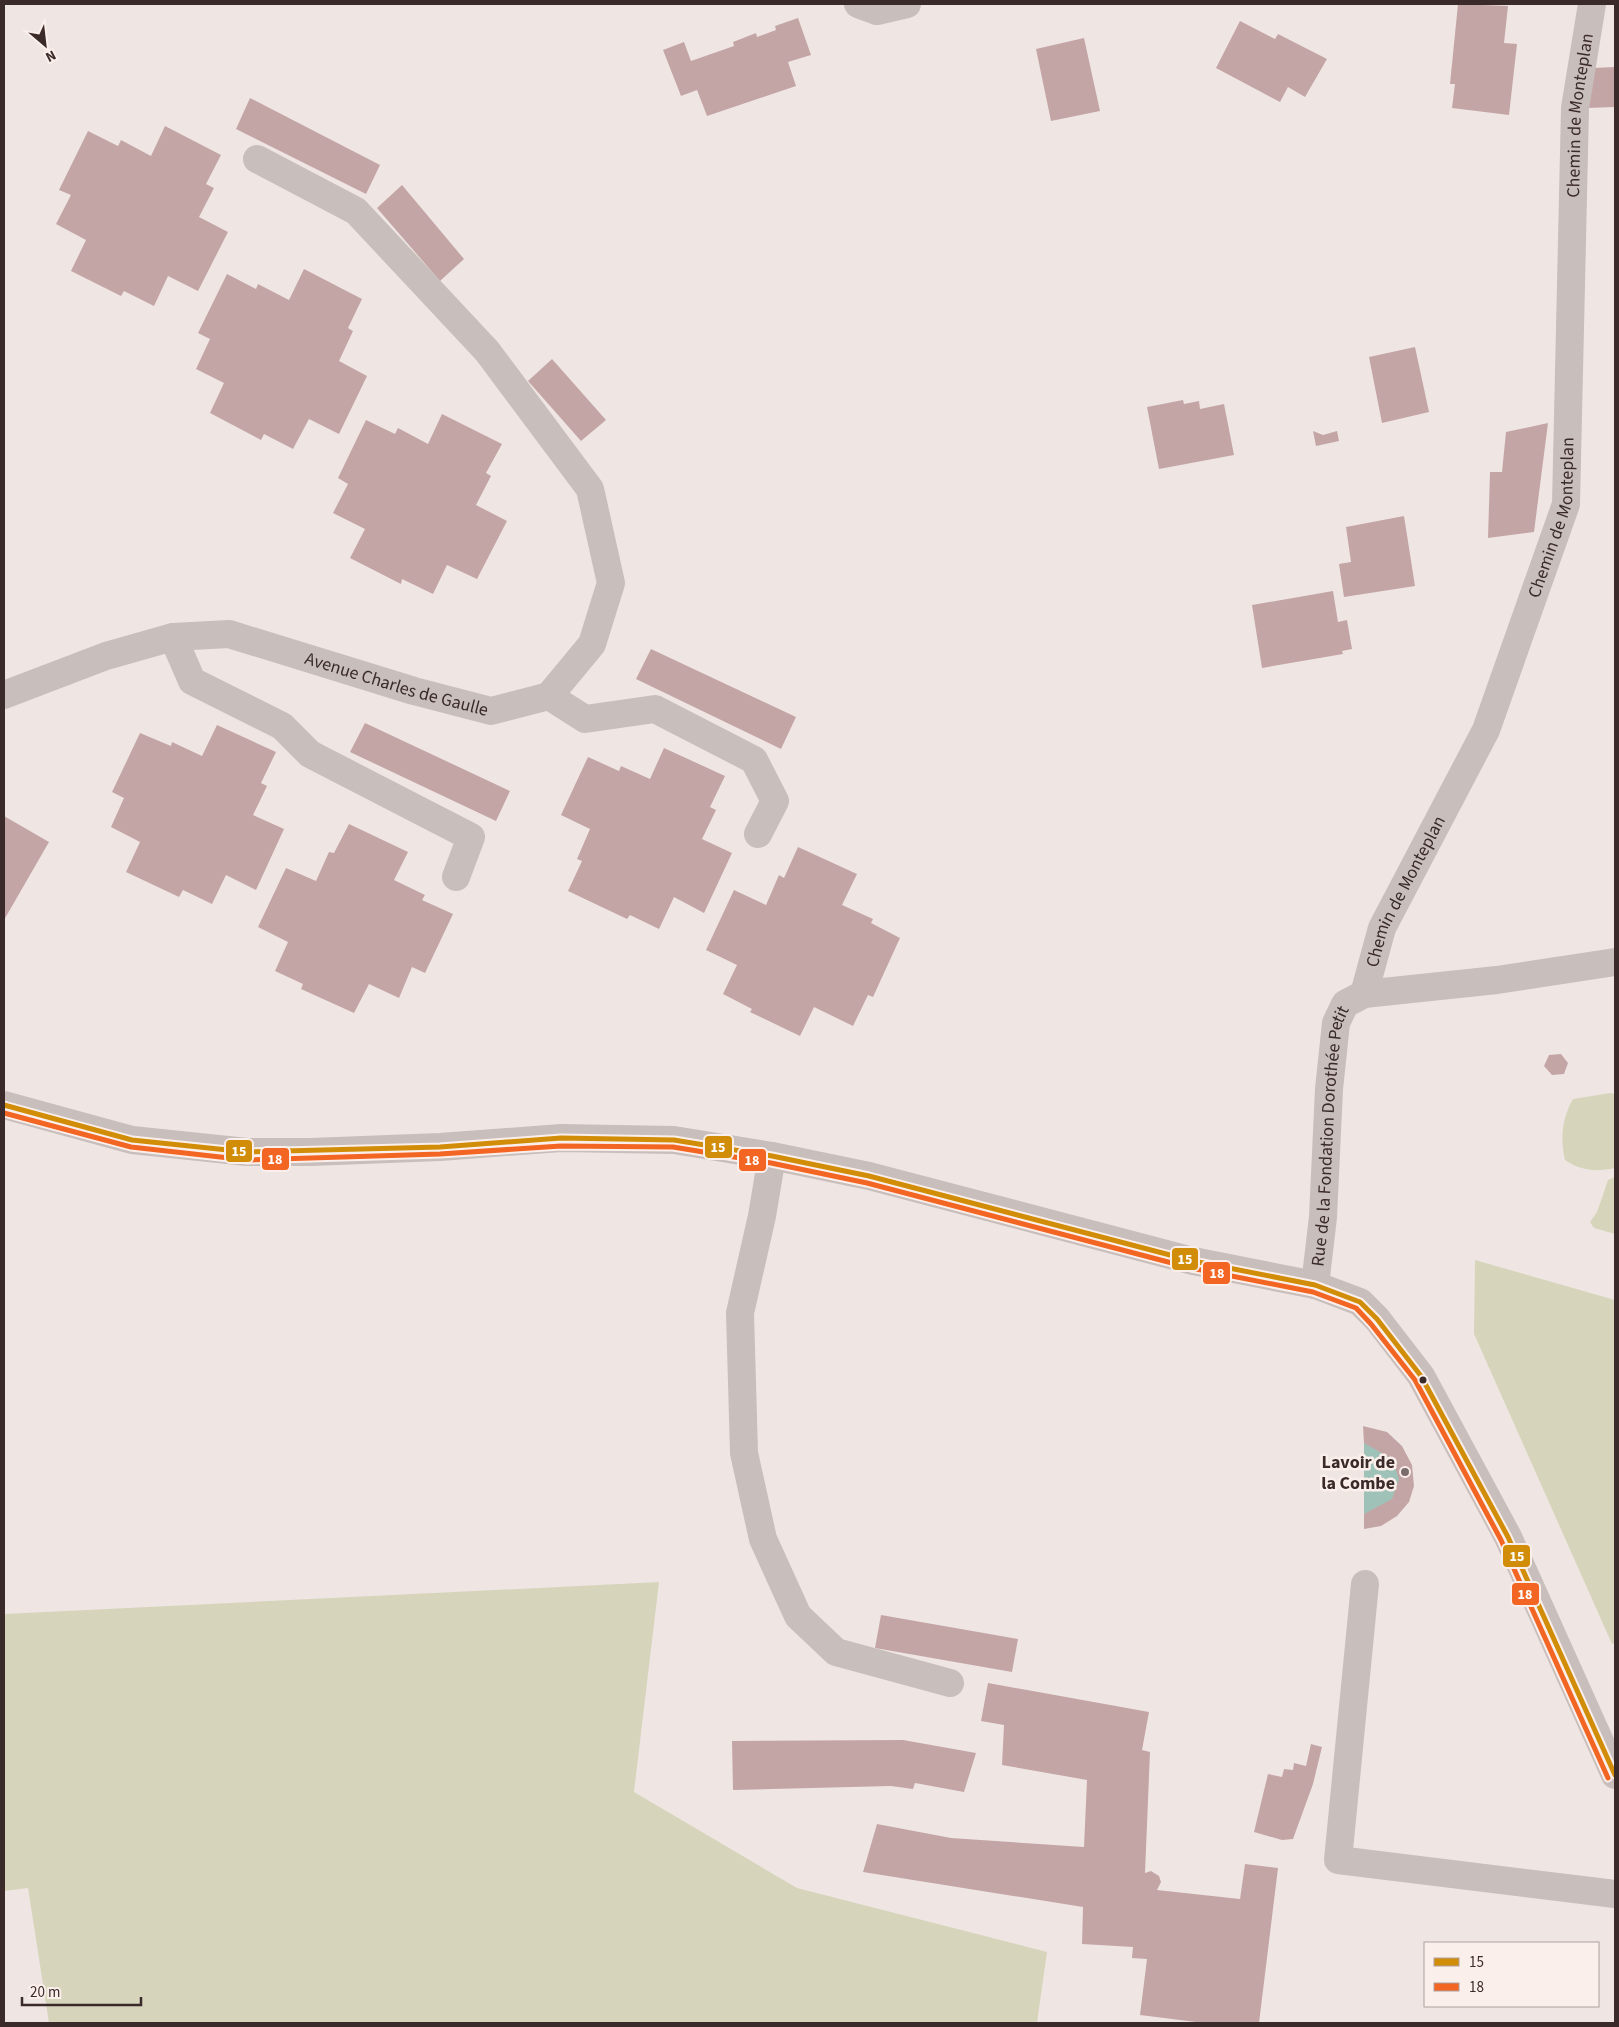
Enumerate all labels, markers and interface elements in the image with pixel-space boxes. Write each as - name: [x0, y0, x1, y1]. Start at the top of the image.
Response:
- north arrow: [20, 20, 70, 70]
- street label: Chemin de Monteplan: [1561, 31, 1600, 198]
- text: N: [42, 45, 59, 67]
- street label: Chemin de Monteplan: [1522, 437, 1581, 601]
- street label: Avenue Charles de Gaulle: [302, 646, 491, 723]
- street label: Chemin de Monteplan: [1360, 811, 1452, 970]
- street label: Rue de la Fondation Dorothée Petit: [1305, 1001, 1356, 1268]
- line badge: 15: [704, 1135, 733, 1159]
- text: 15: [711, 1138, 725, 1158]
- line badge: 15: [225, 1139, 253, 1163]
- text: 15: [232, 1142, 246, 1162]
- line badge: 18: [261, 1147, 290, 1171]
- line badge: 18: [738, 1148, 767, 1172]
- text: 18: [268, 1150, 282, 1170]
- text: 18: [745, 1151, 759, 1171]
- line badge: 15: [1171, 1247, 1199, 1271]
- text: 15: [1178, 1250, 1192, 1270]
- line badge: 18: [1202, 1261, 1231, 1285]
- text: 18: [1210, 1264, 1224, 1284]
- unlabelled marker: [1418, 1375, 1428, 1385]
- place label: Lavoir de la Combe: [1321, 1450, 1395, 1496]
- marker: Lavoir de la Combe: [1399, 1466, 1411, 1478]
- line badge: 15: [1502, 1544, 1531, 1568]
- text: 15: [1510, 1547, 1524, 1567]
- line badge: 18: [1511, 1582, 1540, 1606]
- text: 18: [1518, 1585, 1532, 1605]
- legend: [1424, 1942, 1599, 2007]
- text: 15: [1469, 1952, 1484, 1973]
- scale bar: [22, 1974, 141, 2006]
- text: 18: [1469, 1977, 1484, 1998]
- text: 20 m: [30, 1982, 60, 2003]

